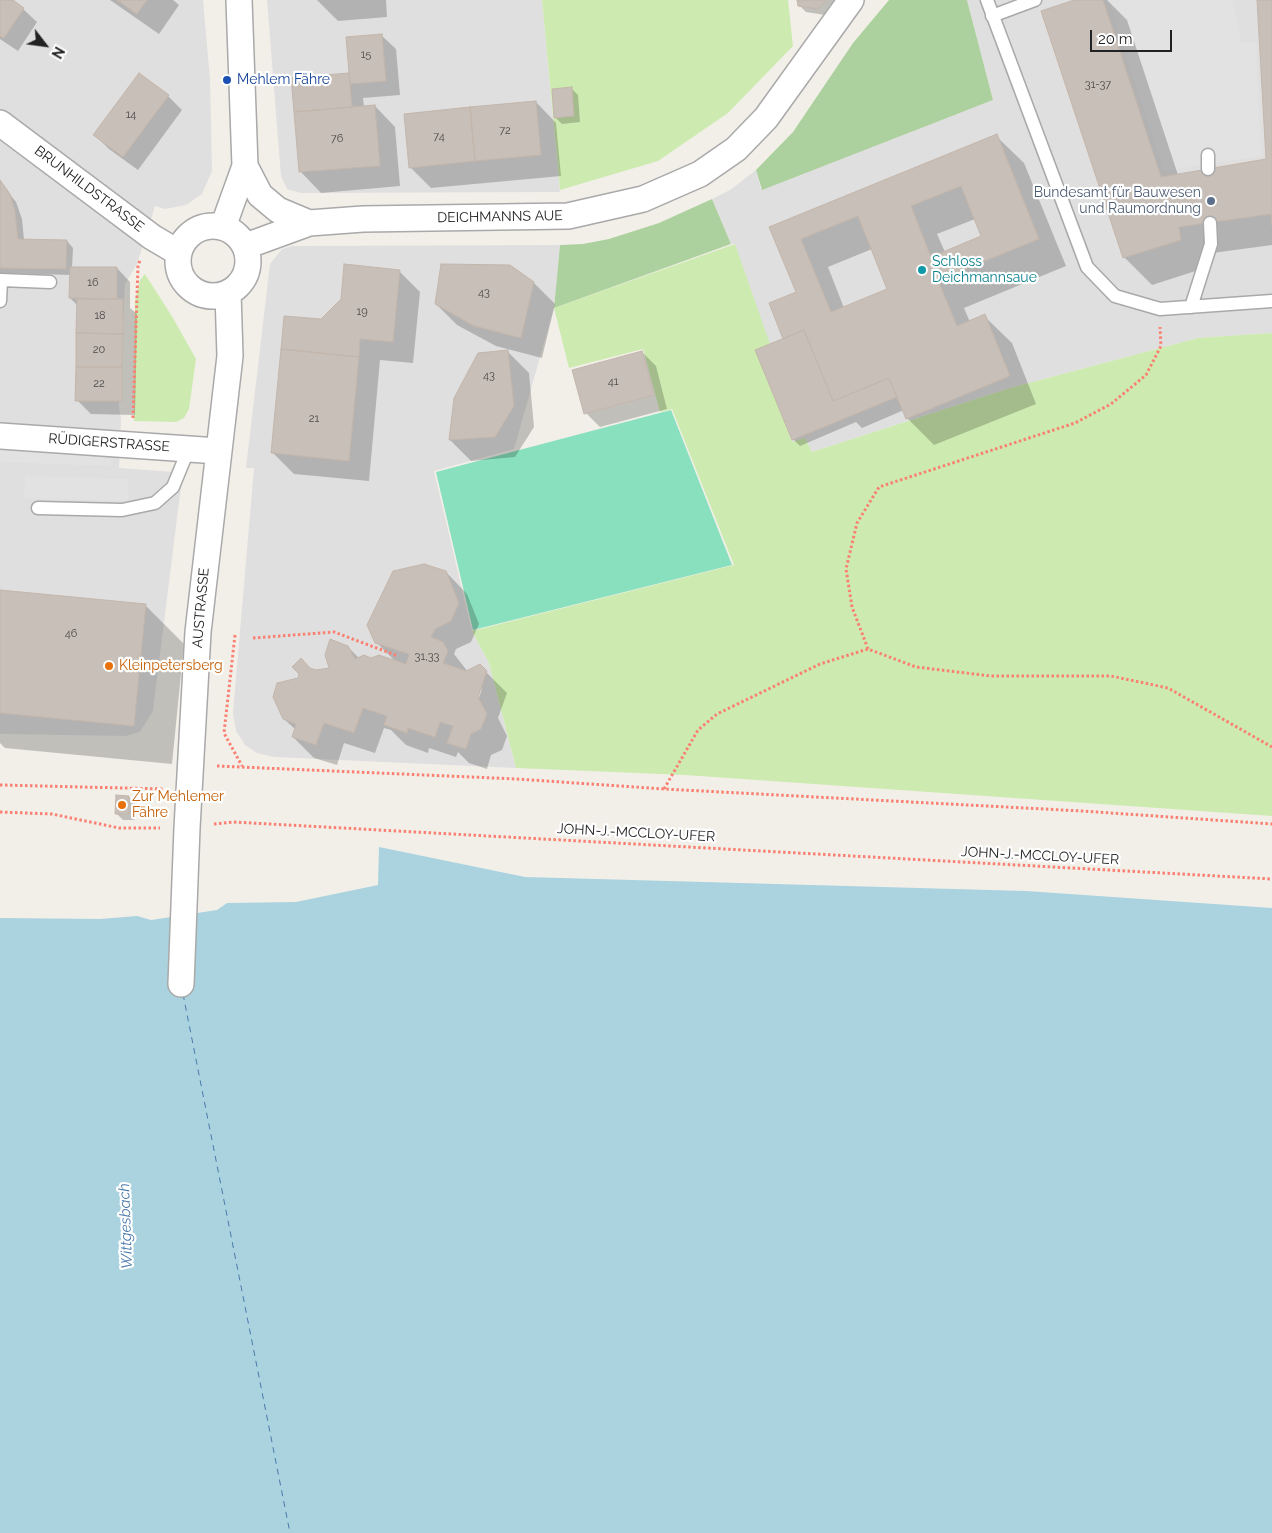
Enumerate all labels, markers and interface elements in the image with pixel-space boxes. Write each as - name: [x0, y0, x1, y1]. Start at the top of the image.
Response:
- north arrow: [20, 20, 70, 70]
- scale bar: [1092, 20, 1174, 52]
- text: 20 m: [1098, 30, 1133, 48]
- text: N: [48, 44, 68, 61]
- house number: 15: [361, 48, 371, 62]
- place label: Mehlem Fähre: [237, 72, 330, 88]
- marker: Mehlem Fähre: [221, 74, 233, 86]
- house number: 31-37: [1085, 78, 1111, 92]
- house number: 14: [126, 108, 136, 122]
- house number: 72: [499, 124, 511, 138]
- house number: 74: [433, 130, 445, 144]
- house number: 76: [331, 132, 343, 146]
- street label: BRUNHILDSTRASSE: [31, 142, 147, 236]
- place label: Bundesamt für Bauwesen und Raumordnung: [1034, 185, 1201, 218]
- marker: Bundesamt für Bauwesen und Raumordnung: [1205, 195, 1217, 207]
- street label: DEICHMANNS AUE: [437, 208, 563, 226]
- place label: Schloss Deichmannsaue: [932, 254, 1037, 286]
- marker: Schloss Deichmannsaue: [916, 264, 928, 276]
- house number: 16: [87, 276, 99, 290]
- house number: 43: [478, 286, 490, 300]
- house number: 19: [356, 305, 368, 319]
- house number: 18: [94, 309, 106, 323]
- house number: 20: [93, 343, 105, 357]
- house number: 43: [483, 369, 495, 383]
- house number: 41: [608, 375, 618, 389]
- house number: 22: [93, 377, 105, 391]
- house number: 21: [309, 412, 319, 426]
- street label: RÜDIGERSTRASSE: [48, 430, 170, 456]
- street label: AUSTRASSE: [189, 567, 213, 649]
- house number: 46: [65, 627, 77, 641]
- house number: 31,33: [415, 650, 439, 664]
- place label: Kleinpetersberg: [119, 658, 223, 674]
- marker: Kleinpetersberg: [103, 660, 115, 672]
- place label: Zur Mehlemer Fähre: [132, 789, 224, 822]
- marker: Zur Mehlemer Fähre: [116, 799, 128, 811]
- street label: JOHN-J.-MCCLOY-UFER: [557, 820, 715, 846]
- street label: JOHN-J.-MCCLOY-UFER: [961, 843, 1119, 869]
- water label: Wittgesbach: [116, 1183, 136, 1269]

